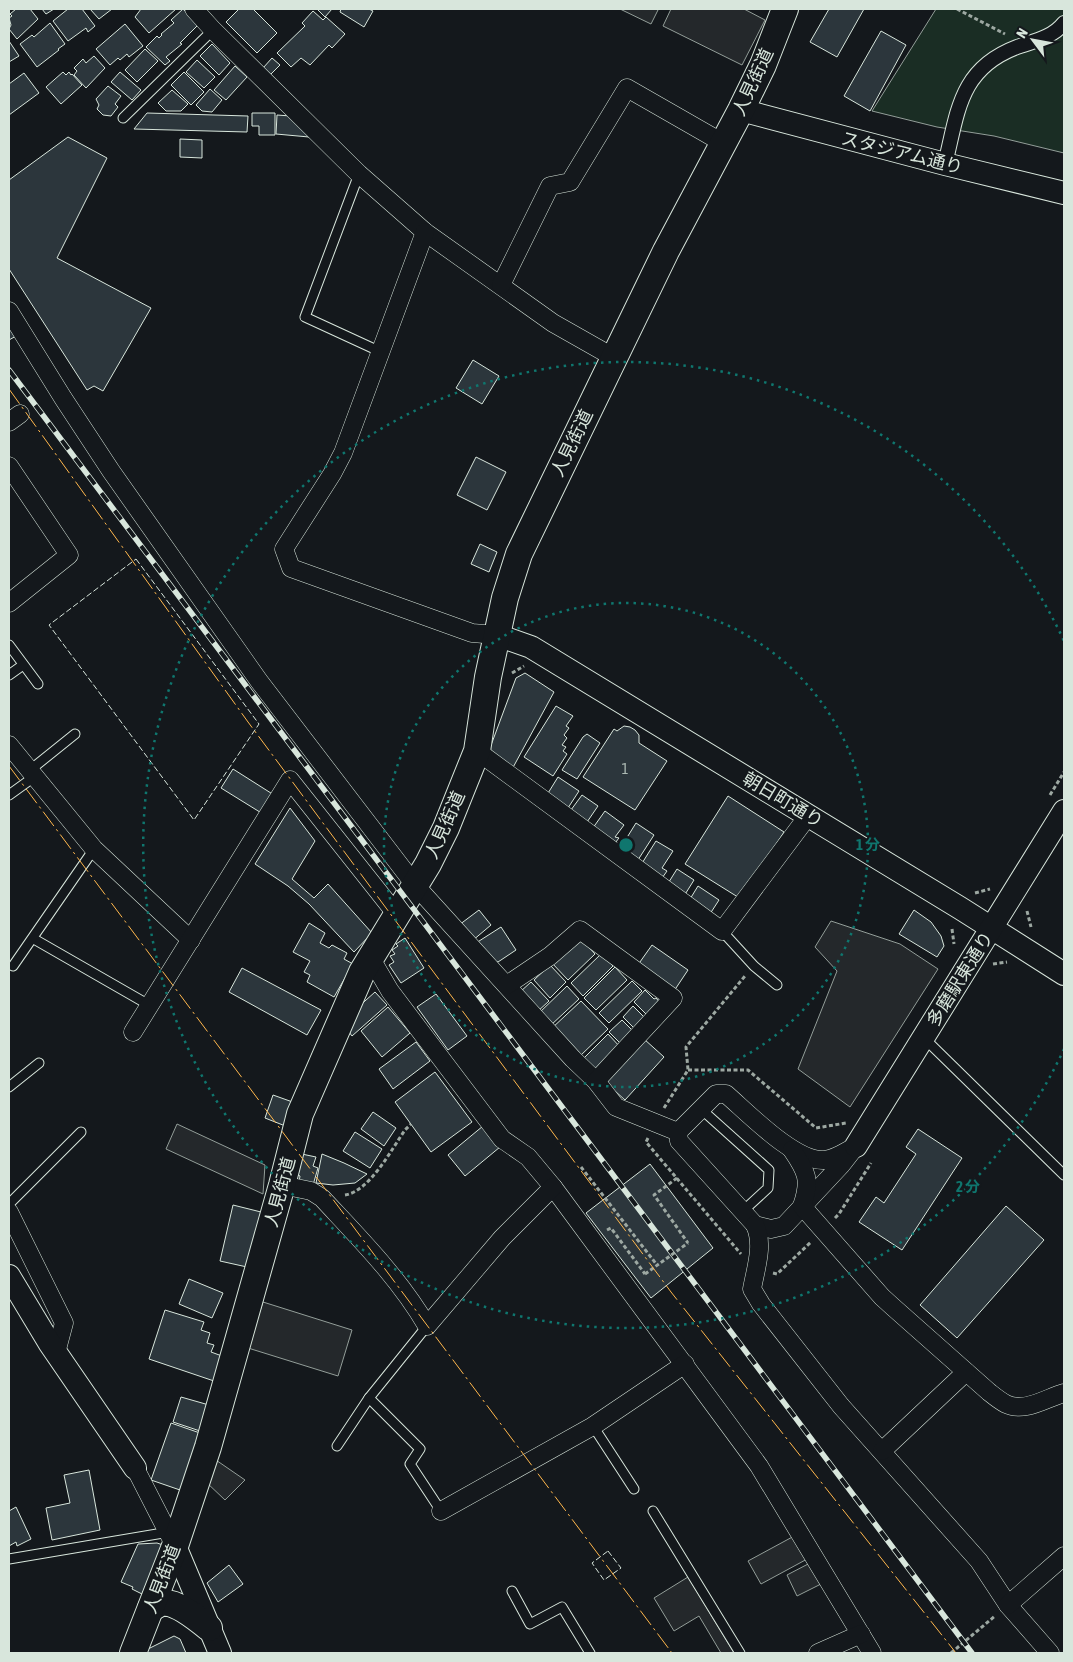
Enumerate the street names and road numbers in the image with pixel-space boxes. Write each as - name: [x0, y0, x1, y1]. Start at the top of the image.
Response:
- street label: 人見街道: [728, 45, 777, 119]
- street label: スタジアム通り: [839, 127, 965, 178]
- street label: 人見街道: [546, 406, 597, 480]
- street label: 朝日町通り: [739, 767, 827, 832]
- street label: 人見街道: [420, 788, 469, 862]
- street label: 多磨駅東通り: [922, 927, 997, 1030]
- street label: 人見街道: [260, 1154, 299, 1229]
- street label: 人見街道: [139, 1541, 184, 1616]

